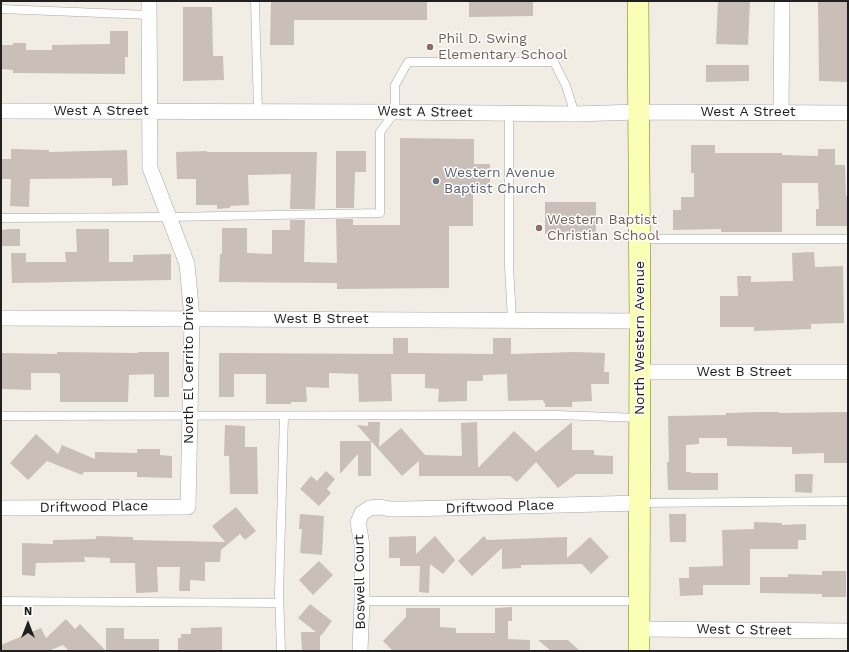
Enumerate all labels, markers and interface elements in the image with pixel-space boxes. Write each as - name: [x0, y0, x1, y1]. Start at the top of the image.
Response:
- place label: Phil D. Swing Elementary School: [438, 31, 567, 64]
- marker: Phil D. Swing Elementary School: [425, 42, 435, 52]
- street label: West A Street: [53, 103, 149, 119]
- street label: West A Street: [377, 103, 473, 121]
- street label: West A Street: [700, 104, 796, 120]
- place label: Western Avenue Baptist Church: [444, 165, 555, 198]
- marker: Western Avenue Baptist Church: [431, 176, 441, 186]
- place label: Western Baptist Christian School: [547, 212, 660, 244]
- marker: Western Baptist Christian School: [534, 223, 544, 233]
- street label: North Western Avenue: [632, 261, 648, 415]
- street label: North El Cerrito Drive: [181, 296, 197, 444]
- street label: West B Street: [273, 311, 369, 327]
- street label: West B Street: [696, 364, 792, 380]
- street label: Driftwood Place: [445, 497, 555, 517]
- street label: Driftwood Place: [40, 498, 148, 516]
- street label: Boswell Court: [351, 534, 369, 630]
- north arrow: [8, 604, 48, 644]
- text: N: [24, 605, 32, 618]
- street label: West C Street: [696, 621, 792, 639]

